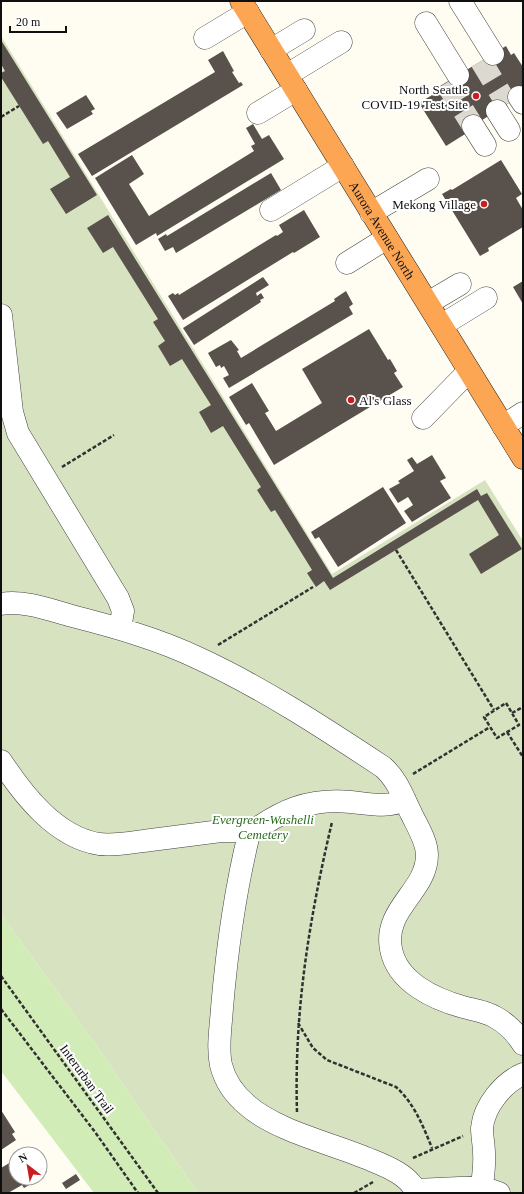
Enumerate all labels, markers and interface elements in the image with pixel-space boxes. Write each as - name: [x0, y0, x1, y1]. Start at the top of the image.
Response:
- scale bar: [10, 8, 66, 34]
- text: 20 m: [16, 15, 41, 29]
- place label: North Seattle COVID-19 Test Site: [362, 82, 468, 112]
- marker: North Seattle COVID-19 Test Site: [471, 91, 481, 101]
- street label: Aurora Avenue North: [346, 178, 418, 282]
- place label: Mekong Village: [392, 197, 476, 212]
- marker: Mekong Village: [479, 199, 489, 209]
- place label: Al's Glass: [359, 393, 412, 408]
- marker: Al's Glass: [346, 395, 356, 405]
- park label: Evergreen-Washelli Cemetery: [211, 812, 314, 842]
- street label: Interurban Trail: [57, 1041, 117, 1117]
- north arrow: [8, 1146, 48, 1186]
- text: N: [16, 1150, 29, 1165]

